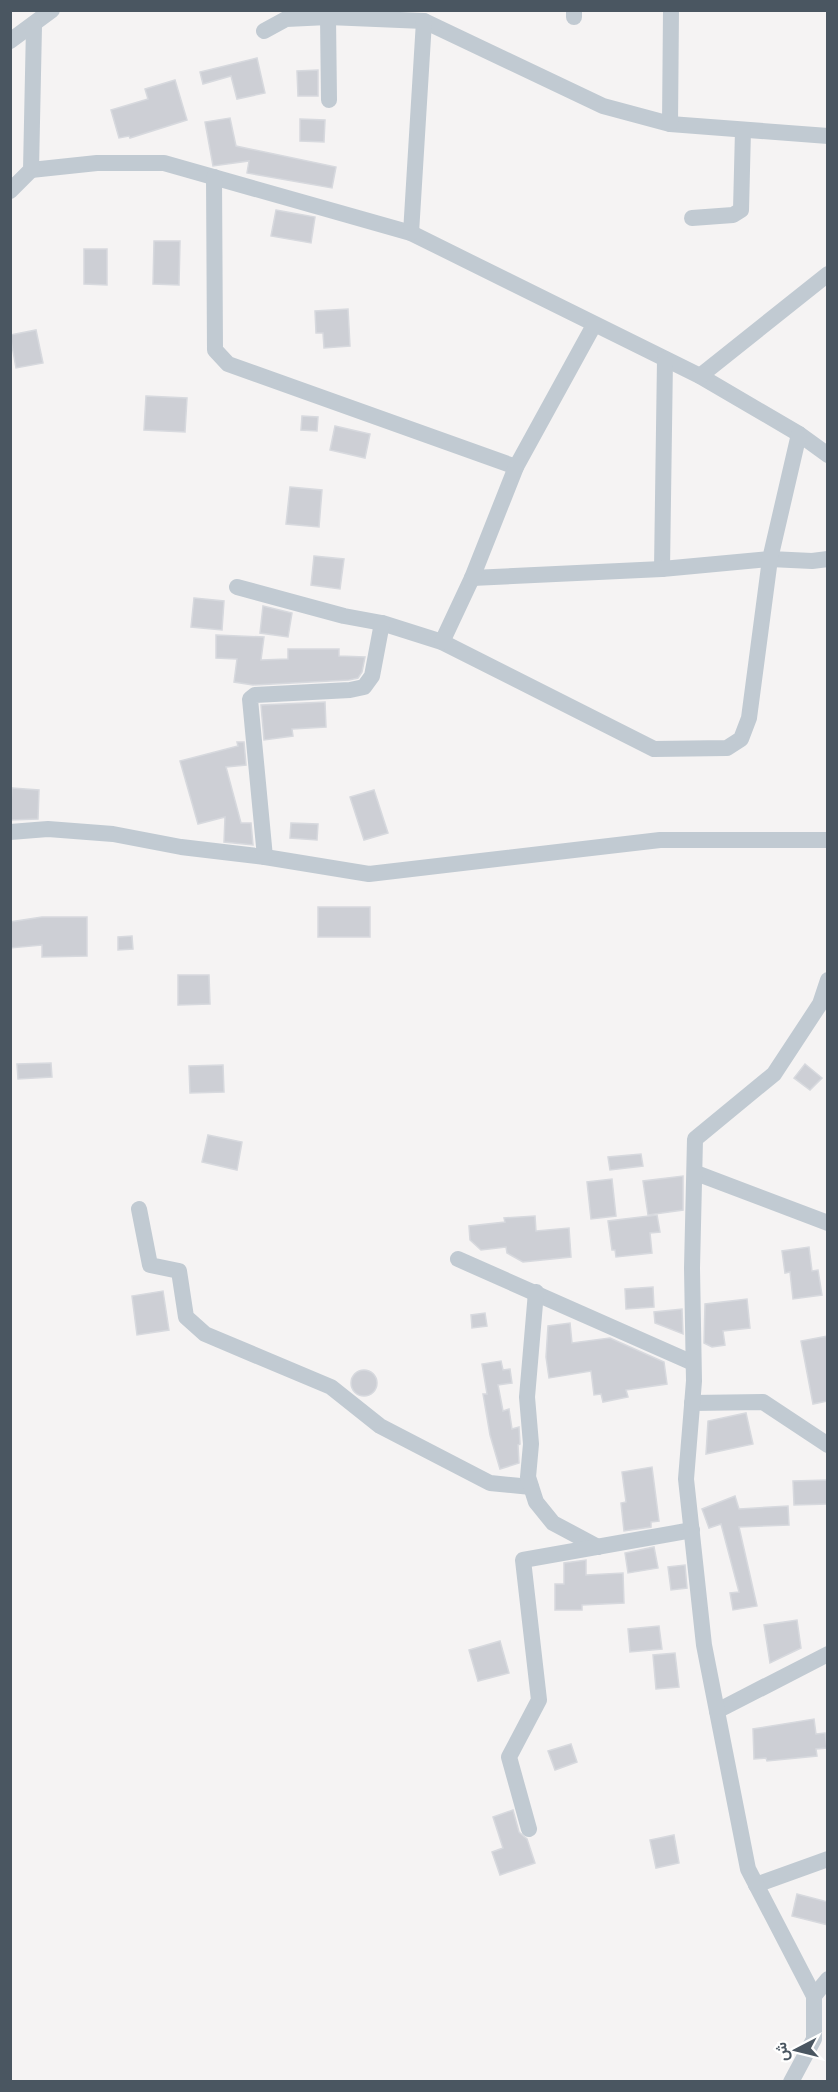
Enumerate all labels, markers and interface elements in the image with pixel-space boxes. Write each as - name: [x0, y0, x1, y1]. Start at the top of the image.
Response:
- north arrow: [766, 2020, 826, 2080]
- text: ش: [771, 2041, 792, 2062]

